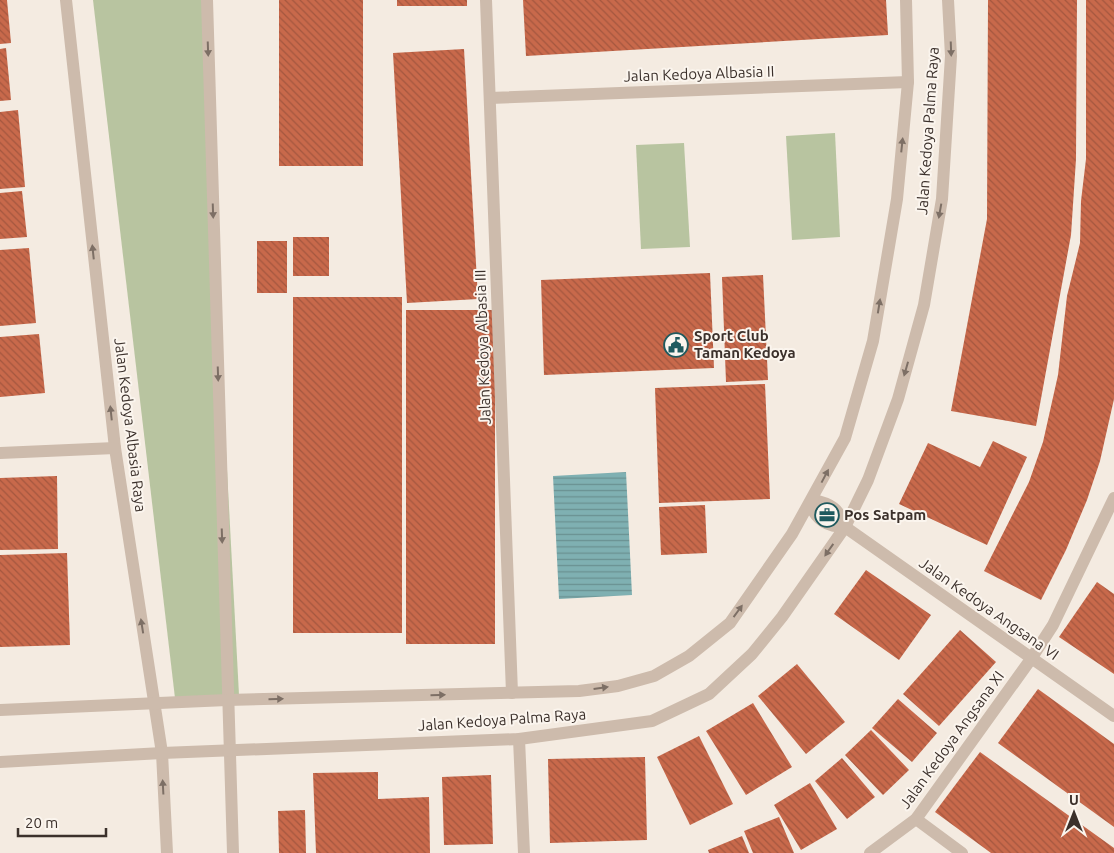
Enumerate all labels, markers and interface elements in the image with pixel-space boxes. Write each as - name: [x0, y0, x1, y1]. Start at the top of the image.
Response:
- one-way arrow: [204, 41, 212, 57]
- one-way arrow: [947, 41, 955, 57]
- street label: Jalan Kedoya Palma Raya: [913, 46, 942, 216]
- street label: Jalan Kedoya Albasia II: [623, 62, 775, 85]
- one-way arrow: [898, 137, 906, 153]
- one-way arrow: [209, 203, 217, 219]
- one-way arrow: [936, 203, 944, 219]
- one-way arrow: [89, 243, 97, 259]
- street label: Jalan Kedoya Albasia III: [471, 269, 494, 425]
- one-way arrow: [875, 297, 883, 313]
- place label: Sport Club Taman Kedoya: [694, 327, 796, 361]
- public building icon: Sport Club Taman Kedoya: [663, 332, 689, 358]
- street label: Jalan Kedoya Albasia Raya: [111, 337, 150, 513]
- one-way arrow: [901, 362, 909, 377]
- one-way arrow: [214, 366, 222, 382]
- one-way arrow: [107, 405, 115, 421]
- one-way arrow: [821, 469, 829, 483]
- office icon: Pos Satpam: [814, 502, 840, 528]
- place label: Pos Satpam: [844, 506, 926, 523]
- one-way arrow: [219, 528, 227, 544]
- one-way arrow: [824, 543, 834, 557]
- street label: Jalan Kedoya Angsana VI: [916, 554, 1062, 663]
- one-way arrow: [733, 604, 743, 618]
- one-way arrow: [138, 618, 146, 634]
- street label: Jalan Kedoya Angsana XI: [896, 668, 1007, 812]
- one-way arrow: [593, 684, 609, 692]
- one-way arrow: [431, 690, 447, 698]
- one-way arrow: [268, 694, 284, 702]
- street label: Jalan Kedoya Palma Raya: [417, 705, 587, 734]
- one-way arrow: [159, 779, 167, 795]
- north arrow: [1049, 788, 1099, 838]
- text: U: [1069, 792, 1079, 808]
- scale bar: [18, 806, 105, 838]
- text: 20 m: [25, 814, 58, 831]

